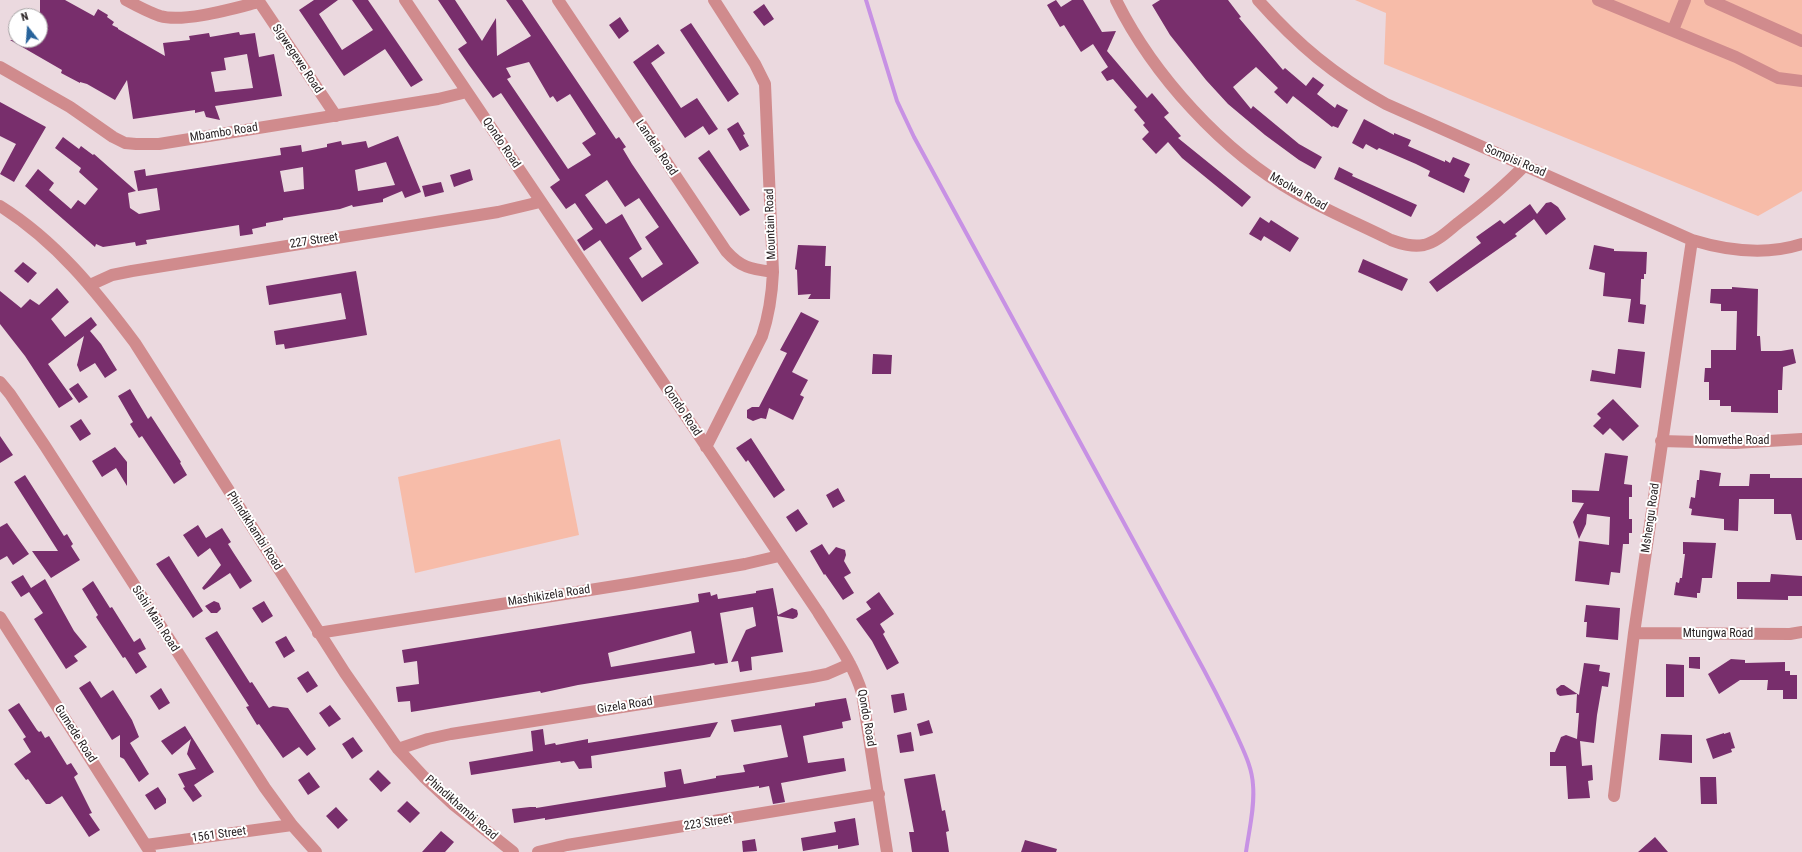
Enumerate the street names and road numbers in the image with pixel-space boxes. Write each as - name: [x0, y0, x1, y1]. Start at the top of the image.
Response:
- street label: Sigwegewe Road: [269, 22, 325, 96]
- street label: Qondo Road: [479, 115, 523, 171]
- street label: Landela Road: [632, 117, 680, 179]
- street label: Mbambo Road: [189, 121, 259, 145]
- street label: Sompisi Road: [1482, 142, 1548, 180]
- street label: Msolwa Road: [1267, 170, 1329, 214]
- street label: Mountain Road: [763, 188, 779, 260]
- street label: 227 Street: [289, 230, 339, 252]
- street label: Qondo Road: [660, 383, 704, 439]
- street label: Nomvethe Road: [1695, 434, 1769, 448]
- street label: Mshengu Road: [1639, 482, 1663, 554]
- street label: Phindikhambi Road: [223, 489, 285, 573]
- street label: Mashikizela Road: [507, 582, 591, 610]
- street label: Sishi Main Road: [128, 583, 182, 655]
- street label: Mtungwa Road: [1683, 627, 1753, 641]
- street label: Qondo Road: [854, 688, 878, 748]
- street label: Gizela Road: [596, 695, 654, 717]
- street label: Gumede Road: [51, 702, 99, 766]
- street label: Phindikhambi Road: [422, 773, 500, 843]
- street label: 223 Street: [683, 812, 733, 834]
- street label: 1561 Street: [191, 824, 247, 846]

